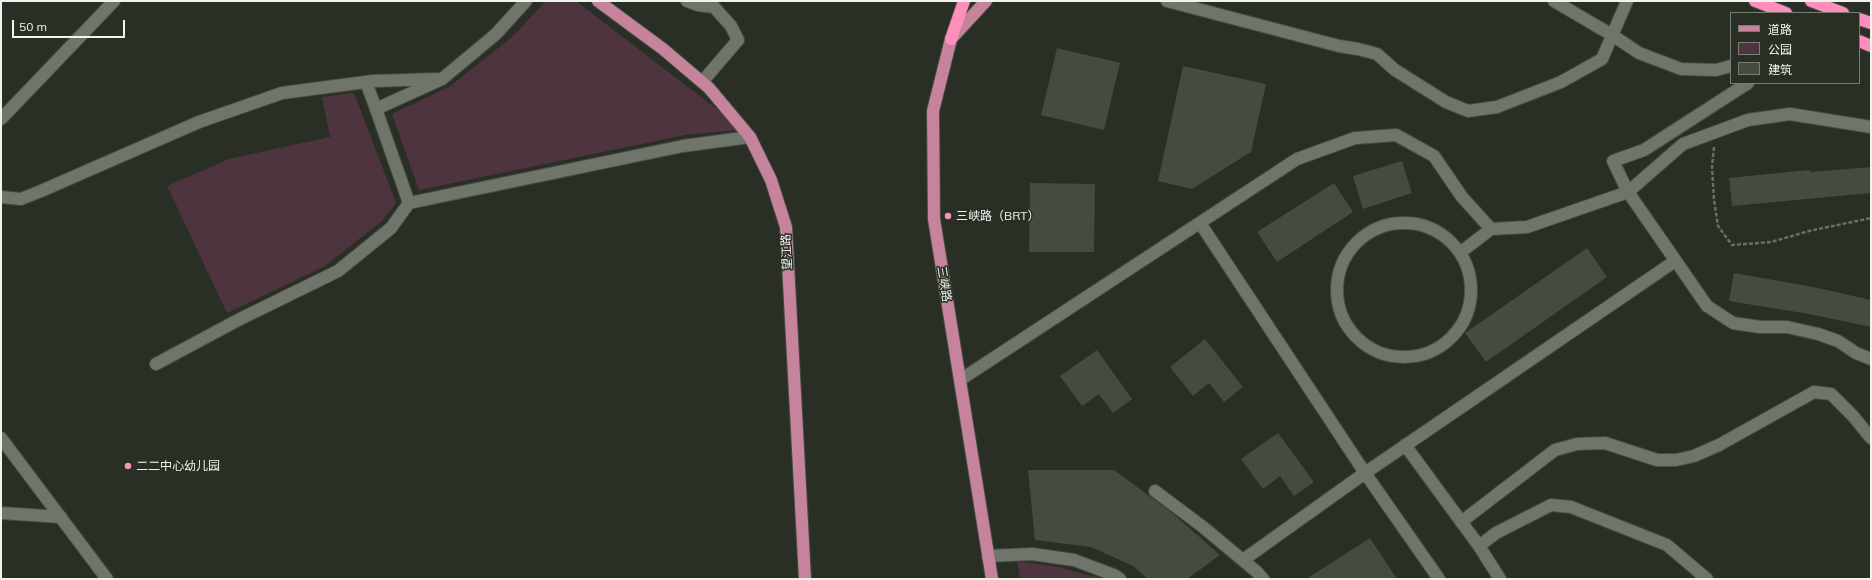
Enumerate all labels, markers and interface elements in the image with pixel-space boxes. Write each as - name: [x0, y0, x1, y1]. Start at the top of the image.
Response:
- scale bar: [14, 12, 127, 38]
- legend: [1730, 12, 1860, 84]
- text: 50 m: [19, 19, 47, 34]
- text: 道路: [1768, 22, 1792, 37]
- text: 公园: [1768, 42, 1792, 57]
- text: 建筑: [1768, 62, 1792, 77]
- place label: 三峡路（BRT）: [956, 209, 1039, 223]
- marker: 三峡路（BRT）: [943, 211, 953, 221]
- street label: 望江路: [779, 234, 795, 270]
- street label: 三峡路: [934, 265, 954, 303]
- place label: 二二中心幼儿园: [136, 459, 220, 473]
- marker: 二二中心幼儿园: [123, 461, 133, 471]

